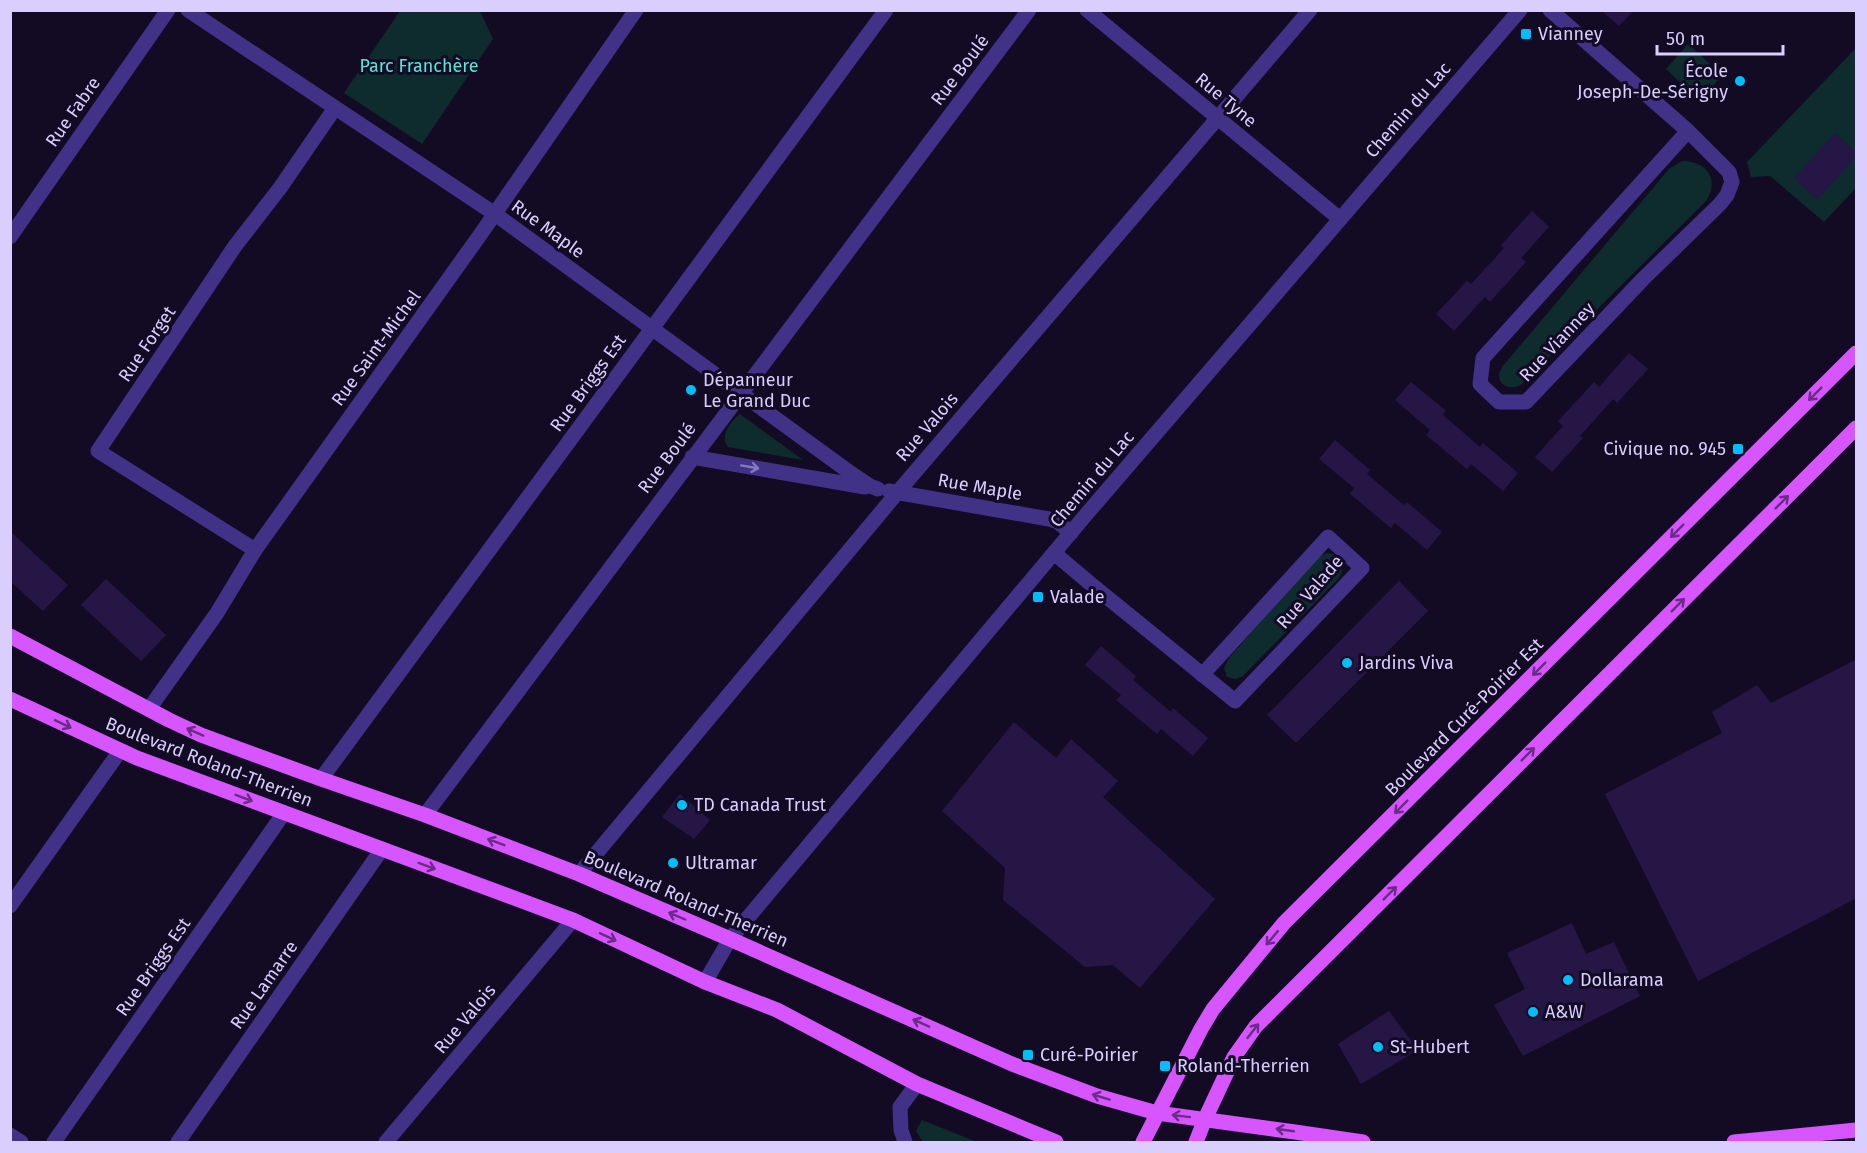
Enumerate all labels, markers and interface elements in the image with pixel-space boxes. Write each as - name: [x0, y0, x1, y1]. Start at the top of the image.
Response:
- scale bar: [1657, 18, 1783, 56]
- place label: Vianney: [1538, 23, 1603, 45]
- marker: Vianney: [1519, 27, 1533, 41]
- text: 50 m: [1666, 28, 1705, 50]
- street label: Rue Boulé: [926, 30, 994, 110]
- park label: Parc Franchère: [359, 55, 479, 77]
- street label: Chemin du Lac: [1361, 57, 1456, 162]
- place label: École Joseph-De-Sérigny: [1577, 59, 1728, 103]
- street label: Rue Tyne: [1191, 68, 1261, 132]
- street label: Rue Fabre: [41, 73, 105, 151]
- marker: École Joseph-De-Sérigny: [1733, 74, 1747, 88]
- street label: Rue Maple: [507, 195, 589, 263]
- street label: Rue Saint-Michel: [327, 286, 425, 410]
- street label: Rue Vianney: [1515, 298, 1599, 386]
- street label: Rue Forget: [114, 301, 181, 386]
- street label: Rue Briggs Est: [545, 330, 631, 436]
- place label: Dépanneur Le Grand Duc: [703, 369, 811, 412]
- marker: Dépanneur Le Grand Duc: [684, 383, 698, 397]
- one-way arrow: [1808, 387, 1823, 401]
- street label: Rue Valois: [891, 388, 963, 466]
- street label: Rue Boulé: [633, 418, 701, 498]
- street label: Chemin du Lac: [1045, 426, 1139, 532]
- place label: Civique no. 945: [1603, 438, 1726, 460]
- marker: Civique no. 945: [1731, 442, 1745, 456]
- one-way arrow: [740, 462, 759, 473]
- street label: Rue Maple: [936, 469, 1024, 505]
- one-way arrow: [1775, 494, 1790, 509]
- one-way arrow: [1669, 524, 1684, 539]
- street label: Rue Valade: [1272, 551, 1348, 633]
- place label: Valade: [1050, 586, 1104, 608]
- marker: Valade: [1031, 590, 1045, 604]
- one-way arrow: [1670, 598, 1685, 613]
- street label: Boulevard Curé-Poirier Est: [1380, 633, 1548, 801]
- place label: Jardins Viva: [1359, 652, 1454, 674]
- marker: Jardins Viva: [1340, 656, 1354, 670]
- one-way arrow: [1531, 662, 1546, 677]
- street label: Boulevard Roland-Therrien: [102, 712, 316, 812]
- one-way arrow: [54, 719, 72, 731]
- one-way arrow: [186, 726, 204, 737]
- one-way arrow: [1520, 747, 1535, 762]
- one-way arrow: [234, 793, 252, 804]
- place label: TD Canada Trust: [694, 794, 827, 816]
- marker: TD Canada Trust: [675, 798, 689, 812]
- one-way arrow: [1393, 799, 1408, 814]
- one-way arrow: [487, 836, 506, 847]
- street label: Boulevard Roland-Therrien: [580, 846, 792, 952]
- place label: Ultramar: [685, 852, 757, 874]
- marker: Ultramar: [666, 856, 680, 870]
- one-way arrow: [417, 861, 435, 872]
- one-way arrow: [1383, 885, 1398, 900]
- one-way arrow: [668, 910, 686, 921]
- street label: Rue Briggs Est: [111, 913, 195, 1020]
- one-way arrow: [1265, 930, 1279, 945]
- one-way arrow: [599, 931, 617, 943]
- street label: Rue Lamarre: [225, 937, 303, 1033]
- place label: Dollarama: [1580, 969, 1664, 991]
- marker: Dollarama: [1561, 973, 1575, 987]
- street label: Rue Valois: [430, 980, 500, 1058]
- place label: A&W: [1545, 1001, 1583, 1023]
- marker: A&W: [1526, 1005, 1540, 1019]
- one-way arrow: [912, 1017, 930, 1029]
- one-way arrow: [1247, 1024, 1260, 1040]
- place label: St-Hubert: [1390, 1036, 1470, 1058]
- marker: St-Hubert: [1371, 1040, 1385, 1054]
- place label: Curé-Poirier: [1040, 1044, 1138, 1066]
- marker: Curé-Poirier: [1021, 1048, 1035, 1062]
- place label: Roland-Therrien: [1177, 1055, 1310, 1077]
- marker: Roland-Therrien: [1158, 1059, 1172, 1073]
- one-way arrow: [1092, 1091, 1111, 1102]
- one-way arrow: [1172, 1110, 1191, 1121]
- one-way arrow: [1275, 1125, 1295, 1136]

